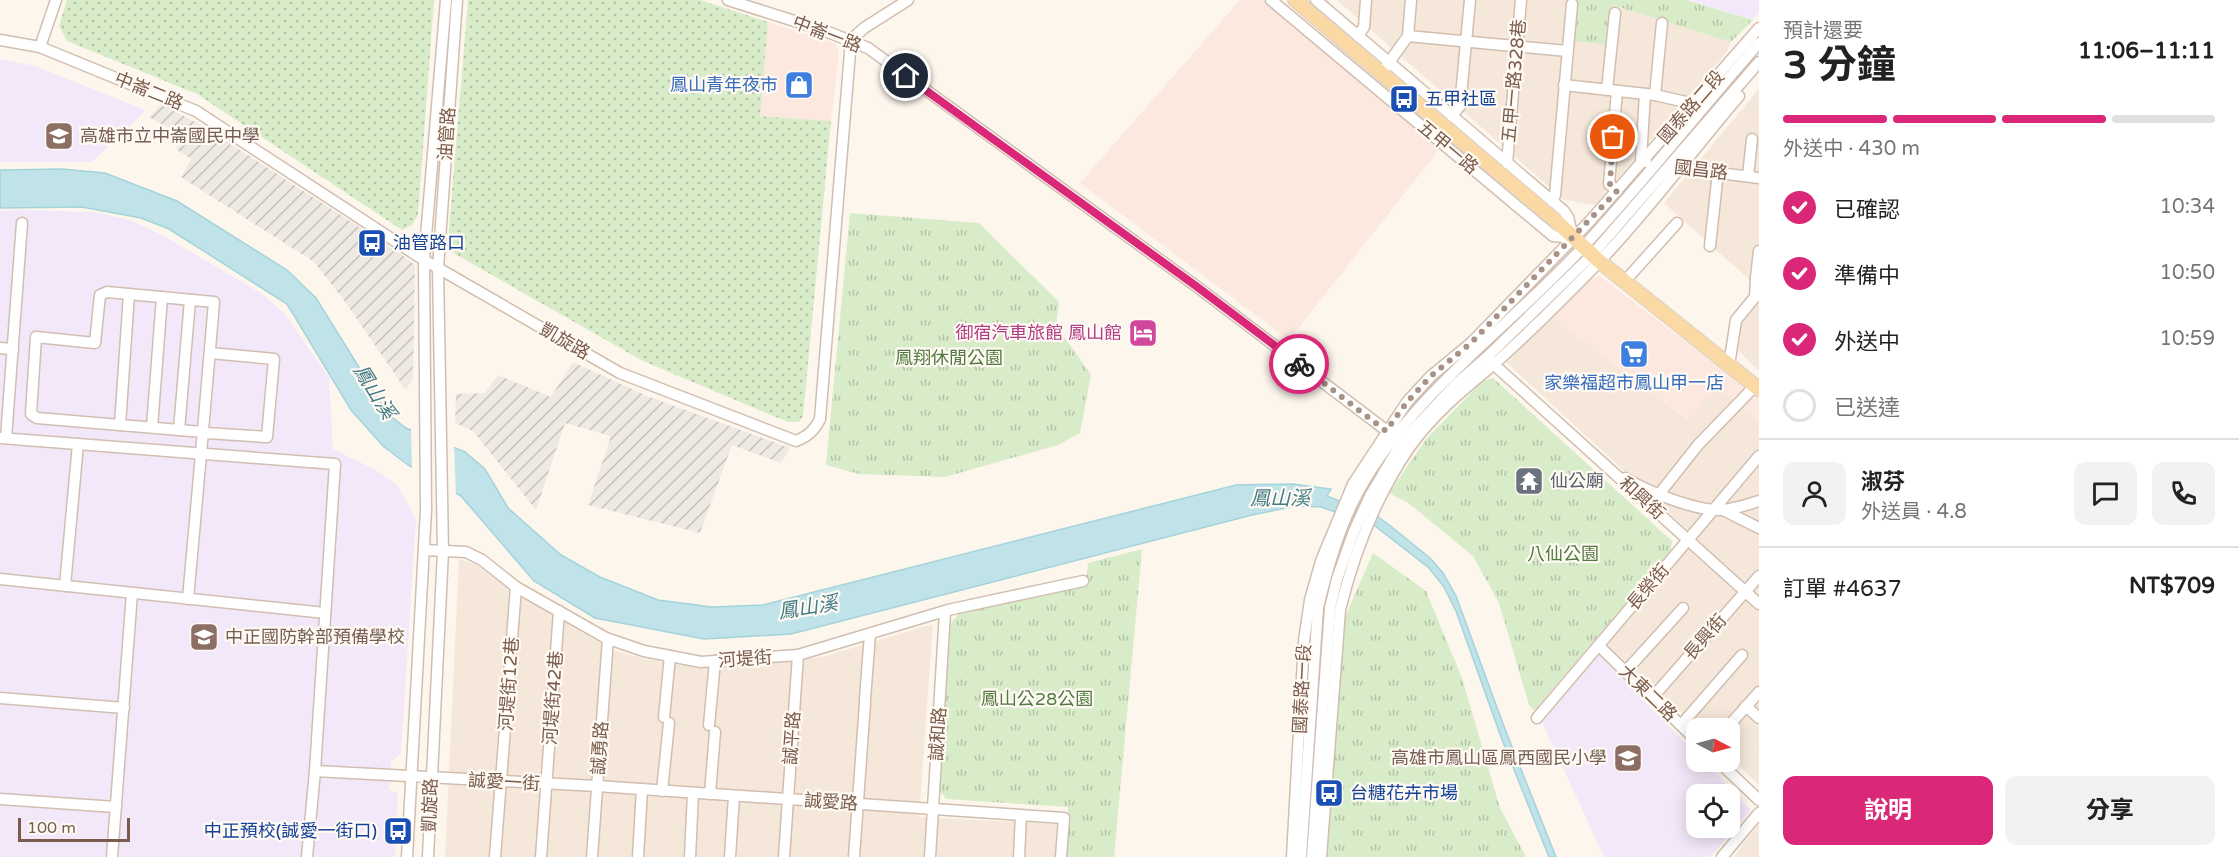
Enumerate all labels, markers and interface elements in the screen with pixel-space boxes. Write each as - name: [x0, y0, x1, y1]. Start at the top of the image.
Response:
- street label: 中崙一路: [789, 11, 865, 57]
- street label: 五甲一路328巷: [1498, 18, 1530, 144]
- text: 預計還要: [1783, 19, 1863, 43]
- text: 11:06–11:11: [2078, 38, 2215, 64]
- text: 3 分鐘: [1783, 42, 1896, 89]
- pin: [880, 50, 931, 101]
- icon: home: [889, 59, 922, 92]
- street label: 國泰路二段: [1653, 66, 1729, 148]
- street label: 中崙二路: [112, 67, 186, 115]
- shop icon: 鳳山青年夜市: [783, 69, 815, 101]
- place label: 鳳山青年夜市: [670, 74, 778, 96]
- bus stop icon: 五甲社區: [1388, 83, 1420, 115]
- place label: 五甲社區: [1425, 88, 1497, 110]
- street label: 油管路: [434, 106, 460, 162]
- pin: [1587, 111, 1638, 162]
- street label: 五甲一路: [1413, 115, 1483, 179]
- school or university icon: 高雄市立中崙國民中學: [43, 120, 75, 152]
- icon: bag: [1596, 120, 1629, 153]
- place label: 高雄市立中崙國民中學: [80, 125, 260, 147]
- text: 外送中 · 430 m: [1783, 137, 1920, 161]
- street label: 國昌路: [1673, 156, 1729, 184]
- icon: check: [1783, 191, 1816, 224]
- text: 10:34: [2160, 195, 2215, 219]
- text: 已確認: [1834, 197, 1900, 223]
- bus stop icon: 油管路口: [356, 227, 388, 259]
- place label: 油管路口: [393, 232, 465, 254]
- icon: check: [1783, 257, 1816, 290]
- text: 10:50: [2160, 261, 2215, 285]
- text: 準備中: [1834, 263, 1900, 289]
- hotel icon: 御宿汽車旅館 鳳山館: [1127, 317, 1159, 349]
- street label: 凱旋路: [536, 318, 594, 364]
- place label: 御宿汽車旅館 鳳山館: [955, 322, 1122, 344]
- icon: check: [1783, 323, 1816, 356]
- text: 10:59: [2160, 327, 2215, 351]
- text: 外送中: [1834, 329, 1900, 355]
- courier: [1269, 334, 1329, 394]
- supermarket icon: 家樂福超市鳳山甲一店: [1618, 338, 1650, 370]
- park label: 鳳翔休閒公園: [895, 347, 1003, 369]
- icon: bike: [1283, 348, 1316, 381]
- water label: 鳳山溪: [348, 360, 402, 426]
- place label: 家樂福超市鳳山甲一店: [1544, 372, 1724, 394]
- text: 已送達: [1834, 395, 1900, 421]
- button: person: [1783, 462, 1846, 525]
- button: chat: [2074, 462, 2137, 525]
- button: phone: [2152, 462, 2215, 525]
- temple icon: 仙公廟: [1513, 465, 1545, 497]
- text: 淑芬: [1861, 469, 1905, 495]
- place label: 仙公廟: [1550, 470, 1604, 492]
- street label: 和興街: [1615, 472, 1669, 524]
- water label: 鳳山溪: [1250, 487, 1313, 511]
- text: 外送員 · 4.8: [1861, 500, 1967, 524]
- park label: 八仙公園: [1527, 543, 1599, 565]
- street label: 長榮街: [1622, 559, 1674, 615]
- text: NT$709: [2129, 573, 2215, 599]
- text: 訂單 #4637: [1783, 576, 1901, 602]
- water label: 鳳山溪: [776, 591, 842, 625]
- street label: 長興街: [1679, 609, 1731, 665]
- school or university icon: 中正國防幹部預備學校: [188, 621, 220, 653]
- place label: 中正國防幹部預備學校: [225, 626, 405, 648]
- street label: 河堤街12巷: [495, 636, 523, 732]
- street label: 國泰路一段: [1289, 643, 1315, 735]
- street label: 河堤街: [717, 646, 773, 672]
- street label: 河堤街42巷: [539, 650, 567, 746]
- street label: 大東二路: [1614, 660, 1682, 726]
- park label: 鳳山公28公園: [981, 688, 1093, 710]
- street label: 誠和路: [925, 706, 951, 762]
- street label: 誠平路: [779, 710, 805, 766]
- north arrow: [1686, 718, 1740, 772]
- map controls: [1686, 718, 1740, 838]
- street label: 誠勇路: [587, 720, 613, 776]
- school or university icon: 高雄市鳳山區鳳西國民小學: [1612, 742, 1644, 774]
- place label: 高雄市鳳山區鳳西國民小學: [1391, 747, 1607, 769]
- street label: 誠愛一街: [467, 769, 541, 795]
- button: 說明: [1783, 776, 1993, 845]
- button: 分享: [2005, 776, 2215, 845]
- bus stop icon: 台糖花卉市場: [1313, 777, 1345, 809]
- street label: 凱旋路: [418, 778, 442, 832]
- place label: 台糖花卉市場: [1350, 782, 1458, 804]
- button: locate: [1686, 784, 1740, 838]
- street label: 誠愛路: [803, 789, 859, 815]
- scale bar: [18, 815, 130, 842]
- bus stop icon: 中正預校(誠愛一街口): [382, 815, 414, 847]
- text: 100 m: [27, 818, 76, 838]
- place label: 中正預校(誠愛一街口): [204, 820, 377, 842]

